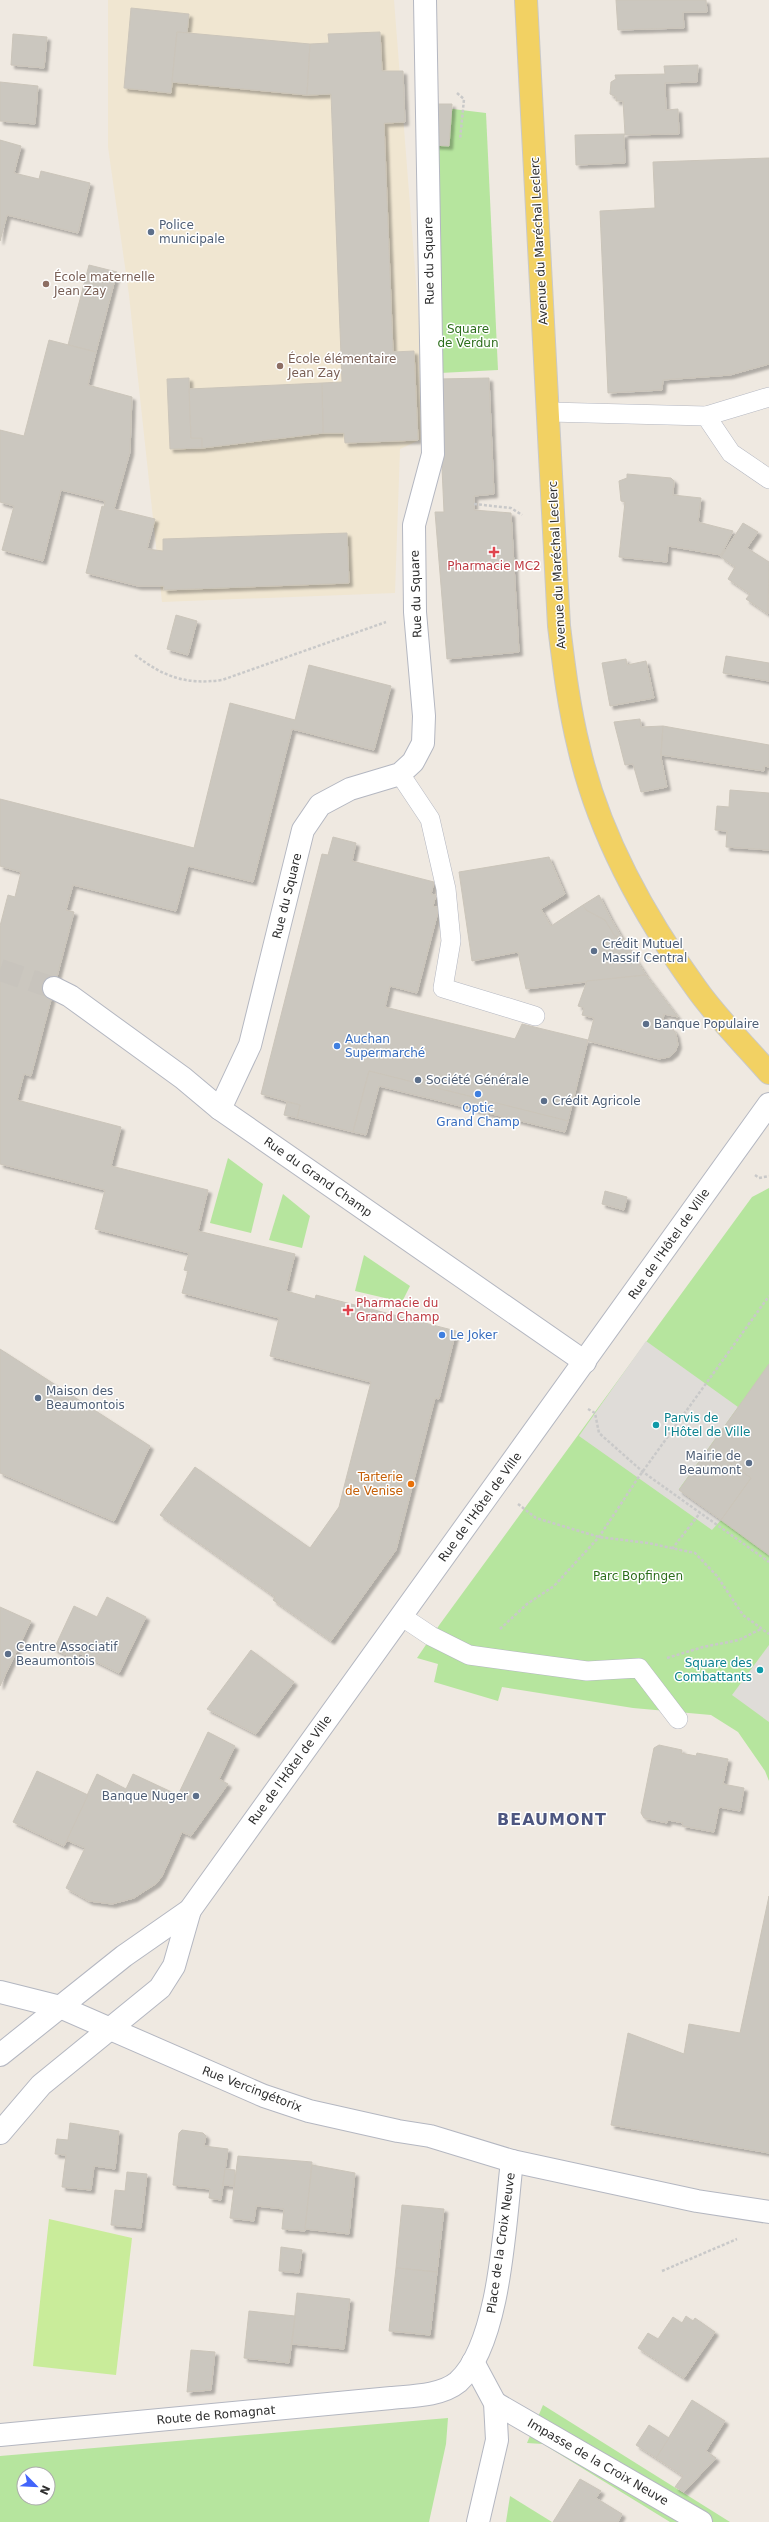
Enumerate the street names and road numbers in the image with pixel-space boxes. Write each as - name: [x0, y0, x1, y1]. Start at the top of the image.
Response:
- street label: Avenue du Maréchal Leclerc: [528, 157, 550, 325]
- street label: Rue du Square: [421, 217, 437, 305]
- street label: Avenue du Maréchal Leclerc: [546, 481, 568, 649]
- street label: Rue du Square: [407, 550, 425, 638]
- street label: Rue du Square: [270, 852, 304, 940]
- street label: Rue du Grand Champ: [261, 1134, 375, 1220]
- street label: Rue de l'Hôtel de Ville: [625, 1186, 713, 1302]
- street label: Rue de l'Hôtel de Ville: [436, 1450, 524, 1564]
- street label: Rue de l'Hôtel de Ville: [246, 1713, 334, 1827]
- street label: Rue Vercingétorix: [200, 2063, 304, 2115]
- street label: Place de la Croix Neuve: [484, 2172, 518, 2314]
- street label: Route de Romagnat: [156, 2403, 276, 2427]
- street label: Impasse de la Croix Neuve: [525, 2416, 671, 2508]

